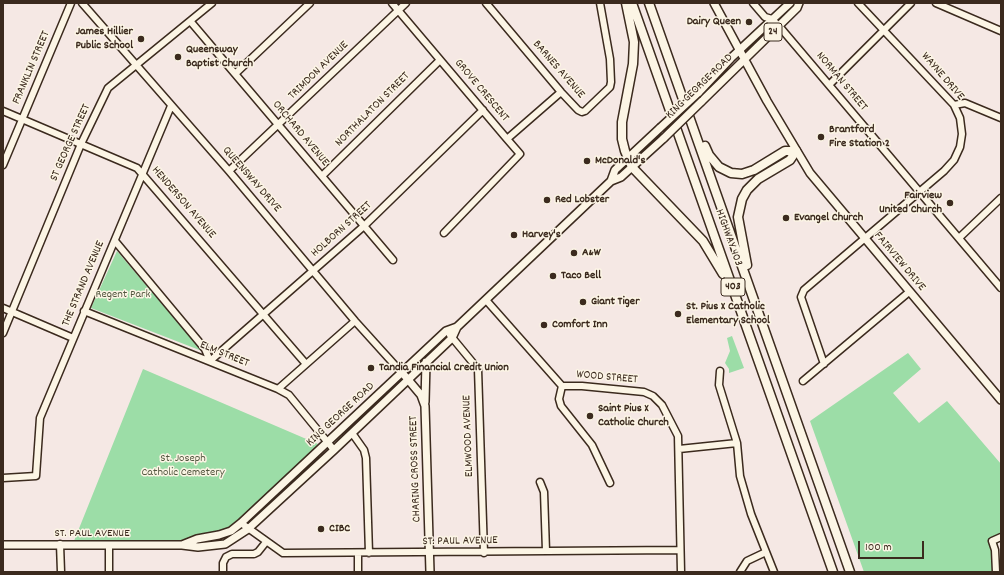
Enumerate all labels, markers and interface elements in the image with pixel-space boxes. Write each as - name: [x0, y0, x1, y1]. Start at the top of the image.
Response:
- place label: Dairy Queen: [687, 15, 741, 29]
- marker: Dairy Queen: [744, 17, 754, 27]
- road number: 24: [764, 23, 782, 41]
- place label: James Hillier Public School: [75, 25, 133, 53]
- street label: FRANKLIN STREET: [10, 29, 54, 107]
- marker: James Hillier Public School: [136, 34, 146, 44]
- street label: BARNES AVENUE: [529, 38, 587, 102]
- street label: TRIMDON AVENUE: [286, 39, 352, 103]
- place label: Queensway Baptist Church: [186, 43, 253, 71]
- street label: NORMAN STREET: [812, 50, 870, 114]
- street label: WAYNE DRIVE: [917, 50, 967, 104]
- street label: KING GEORGE ROAD: [663, 51, 737, 123]
- marker: Queensway Baptist Church: [173, 52, 183, 62]
- street label: GROVE CRESCENT: [451, 57, 511, 125]
- street label: NORTHALATON STREET: [333, 70, 413, 150]
- street label: ORCHARD AVENUE: [268, 98, 332, 170]
- street label: ST GEORGE STREET: [48, 102, 94, 184]
- place label: Brantford Fire Station 2: [829, 123, 890, 151]
- marker: Brantford Fire Station 2: [816, 132, 826, 142]
- street label: QUEENSWAY DRIVE: [219, 144, 283, 216]
- place label: McDonald's: [595, 154, 645, 168]
- marker: McDonald's: [582, 156, 592, 166]
- street label: HENDERSON AVENUE: [148, 164, 218, 242]
- place label: Fairview United Church: [879, 189, 942, 217]
- place label: Red Lobster: [555, 193, 609, 207]
- marker: Red Lobster: [542, 195, 552, 205]
- marker: Fairview United Church: [945, 198, 955, 208]
- street label: HOLBORN STREET: [309, 199, 375, 261]
- street label: HIGHWAY 403: [711, 208, 745, 268]
- place label: Evangel Church: [794, 211, 863, 225]
- marker: Evangel Church: [781, 213, 791, 223]
- place label: Harvey's: [522, 228, 561, 242]
- street label: FAIRVIEW DRIVE: [870, 229, 928, 295]
- marker: Harvey's: [509, 230, 519, 240]
- street label: THE STRAND AVENUE: [60, 239, 108, 329]
- place label: A&W: [582, 246, 601, 260]
- marker: A&W: [569, 248, 579, 258]
- place label: Taco Bell: [561, 269, 601, 283]
- marker: Taco Bell: [548, 271, 558, 281]
- road number: 403: [721, 278, 745, 296]
- park label: Regent Park: [96, 288, 150, 302]
- place label: Giant Tiger: [591, 295, 640, 309]
- marker: Giant Tiger: [578, 297, 588, 307]
- place label: St. Pius X Catholic Elementary School: [686, 300, 770, 328]
- marker: St. Pius X Catholic Elementary School: [673, 309, 683, 319]
- place label: Comfort Inn: [552, 318, 608, 332]
- marker: Comfort Inn: [539, 320, 549, 330]
- street label: ELM STREET: [197, 339, 251, 371]
- place label: Tandia Financial Credit Union: [379, 361, 509, 375]
- marker: Tandia Financial Credit Union: [366, 363, 376, 373]
- street label: WOOD STREET: [576, 368, 638, 388]
- street label: KING GEORGE ROAD: [304, 380, 378, 450]
- street label: ELMWOOD AVENUE: [460, 395, 478, 477]
- place label: Saint Pius X Catholic Church: [598, 402, 669, 430]
- marker: Saint Pius X Catholic Church: [585, 411, 595, 421]
- street label: CHARING CROSS STREET: [407, 416, 425, 522]
- park label: St. Joseph Catholic Cemetery: [141, 452, 225, 480]
- place label: CIBC: [329, 522, 350, 536]
- marker: CIBC: [316, 524, 326, 534]
- street label: ST. PAUL AVENUE: [54, 527, 130, 541]
- scale bar: [860, 533, 926, 559]
- street label: ST. PAUL AVENUE: [422, 534, 498, 550]
- text: 100 m: [865, 539, 892, 556]

